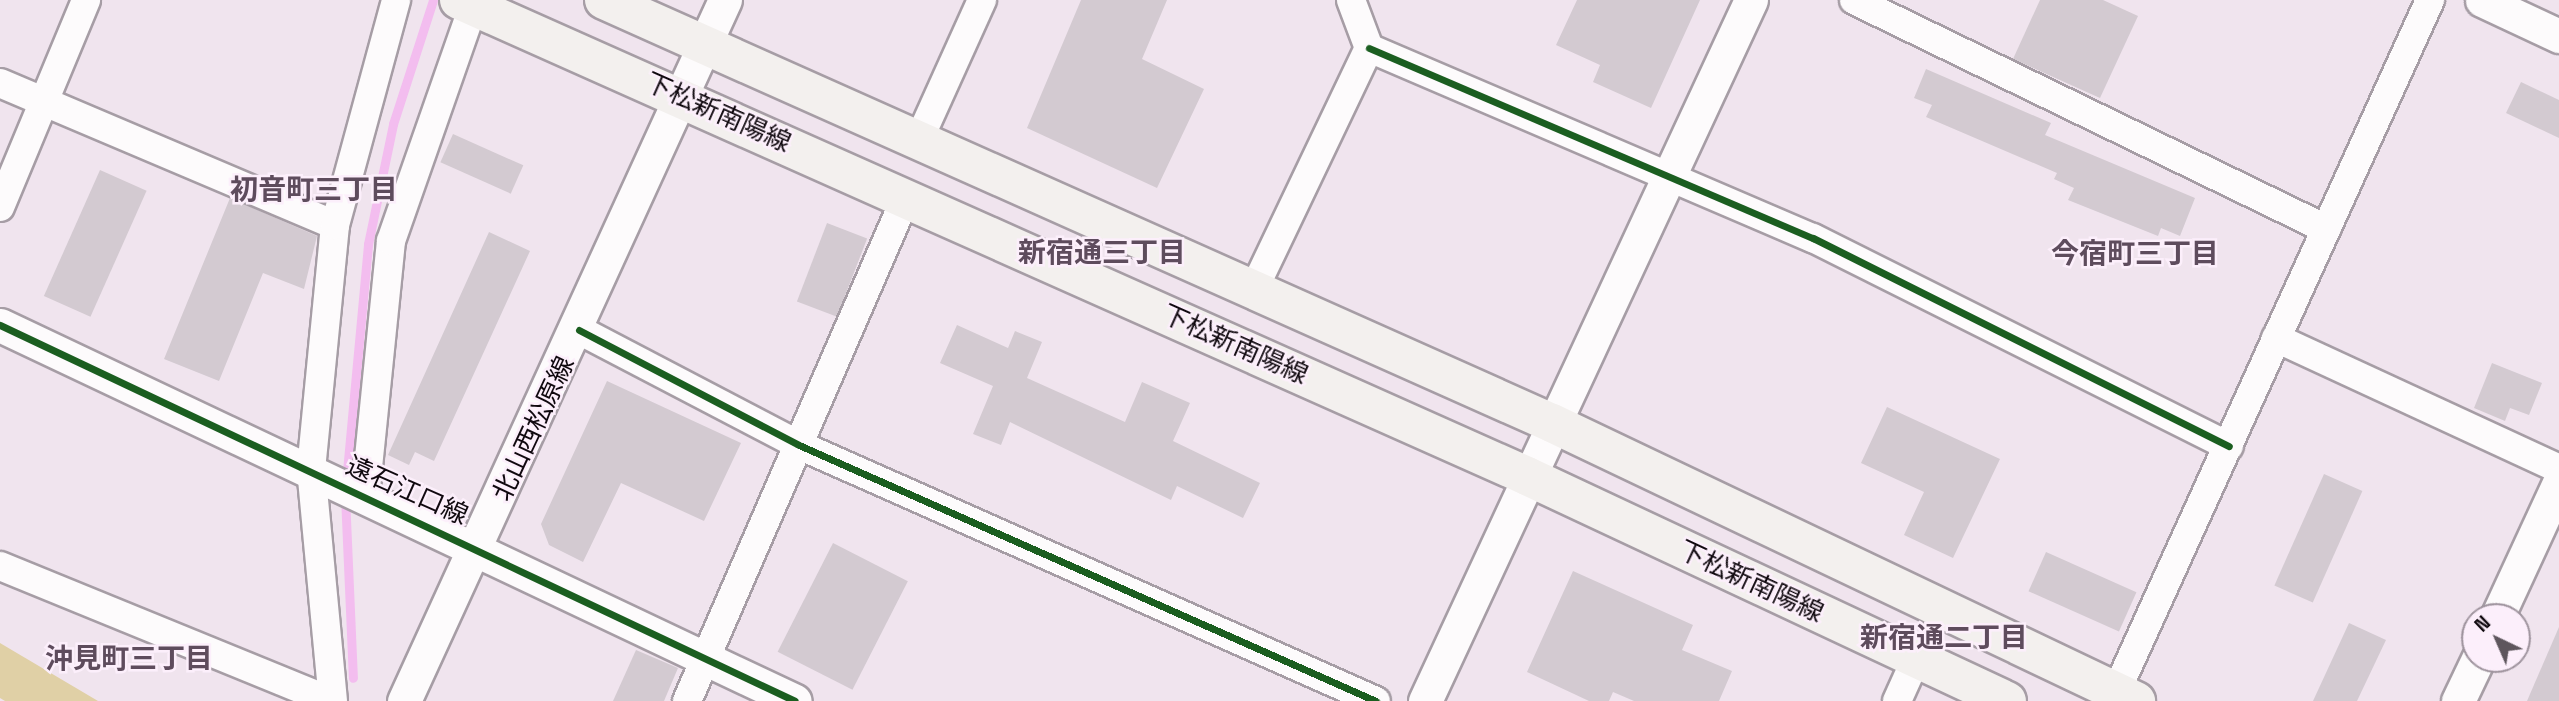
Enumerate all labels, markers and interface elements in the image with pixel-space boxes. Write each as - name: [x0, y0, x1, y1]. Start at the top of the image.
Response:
- street label: 下松新南陽線: [640, 67, 796, 159]
- district label: 初音町三丁目: [230, 172, 398, 206]
- district label: 新宿通三丁目: [1018, 235, 1186, 269]
- district label: 今宿町三丁目: [2051, 236, 2219, 270]
- street label: 下松新南陽線: [1157, 299, 1313, 391]
- street label: 北山西松原線: [487, 352, 581, 506]
- street label: 遠石江口線: [341, 450, 473, 532]
- street label: 下松新南陽線: [1674, 535, 1828, 629]
- north arrow: [2461, 603, 2531, 673]
- text: N: [2469, 611, 2496, 637]
- district label: 新宿通二丁目: [1860, 620, 2028, 654]
- district label: 沖見町三丁目: [45, 641, 213, 675]

